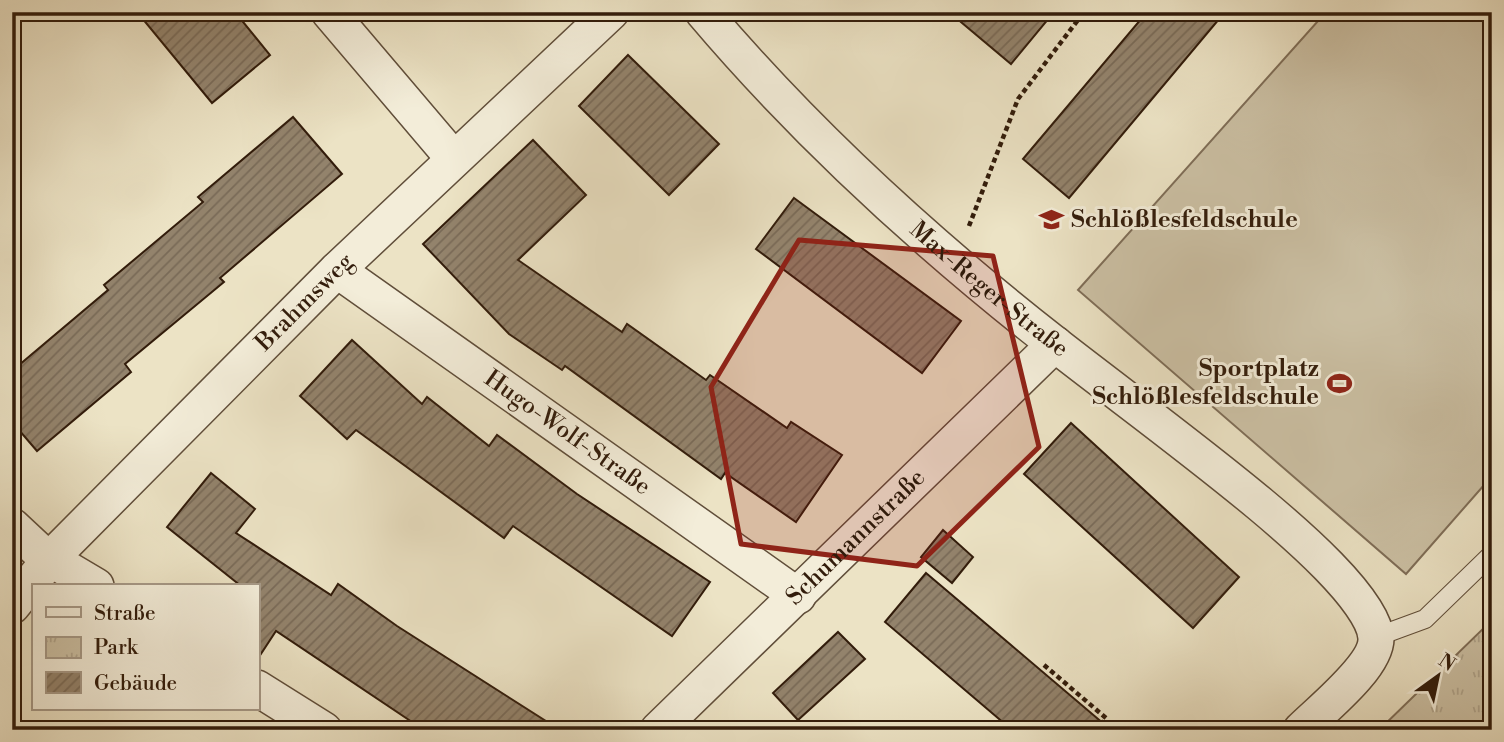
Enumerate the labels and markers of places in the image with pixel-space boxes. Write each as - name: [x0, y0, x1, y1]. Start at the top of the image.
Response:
- place label: Schlößlesfeldschule: [1071, 205, 1298, 235]
- school or university icon: Schlößlesfeldschule: [1037, 206, 1065, 234]
- place label: Sportplatz Schlößlesfeldschule: [1092, 354, 1319, 412]
- sports icon: Sportplatz Schlößlesfeldschule: [1325, 369, 1353, 397]

